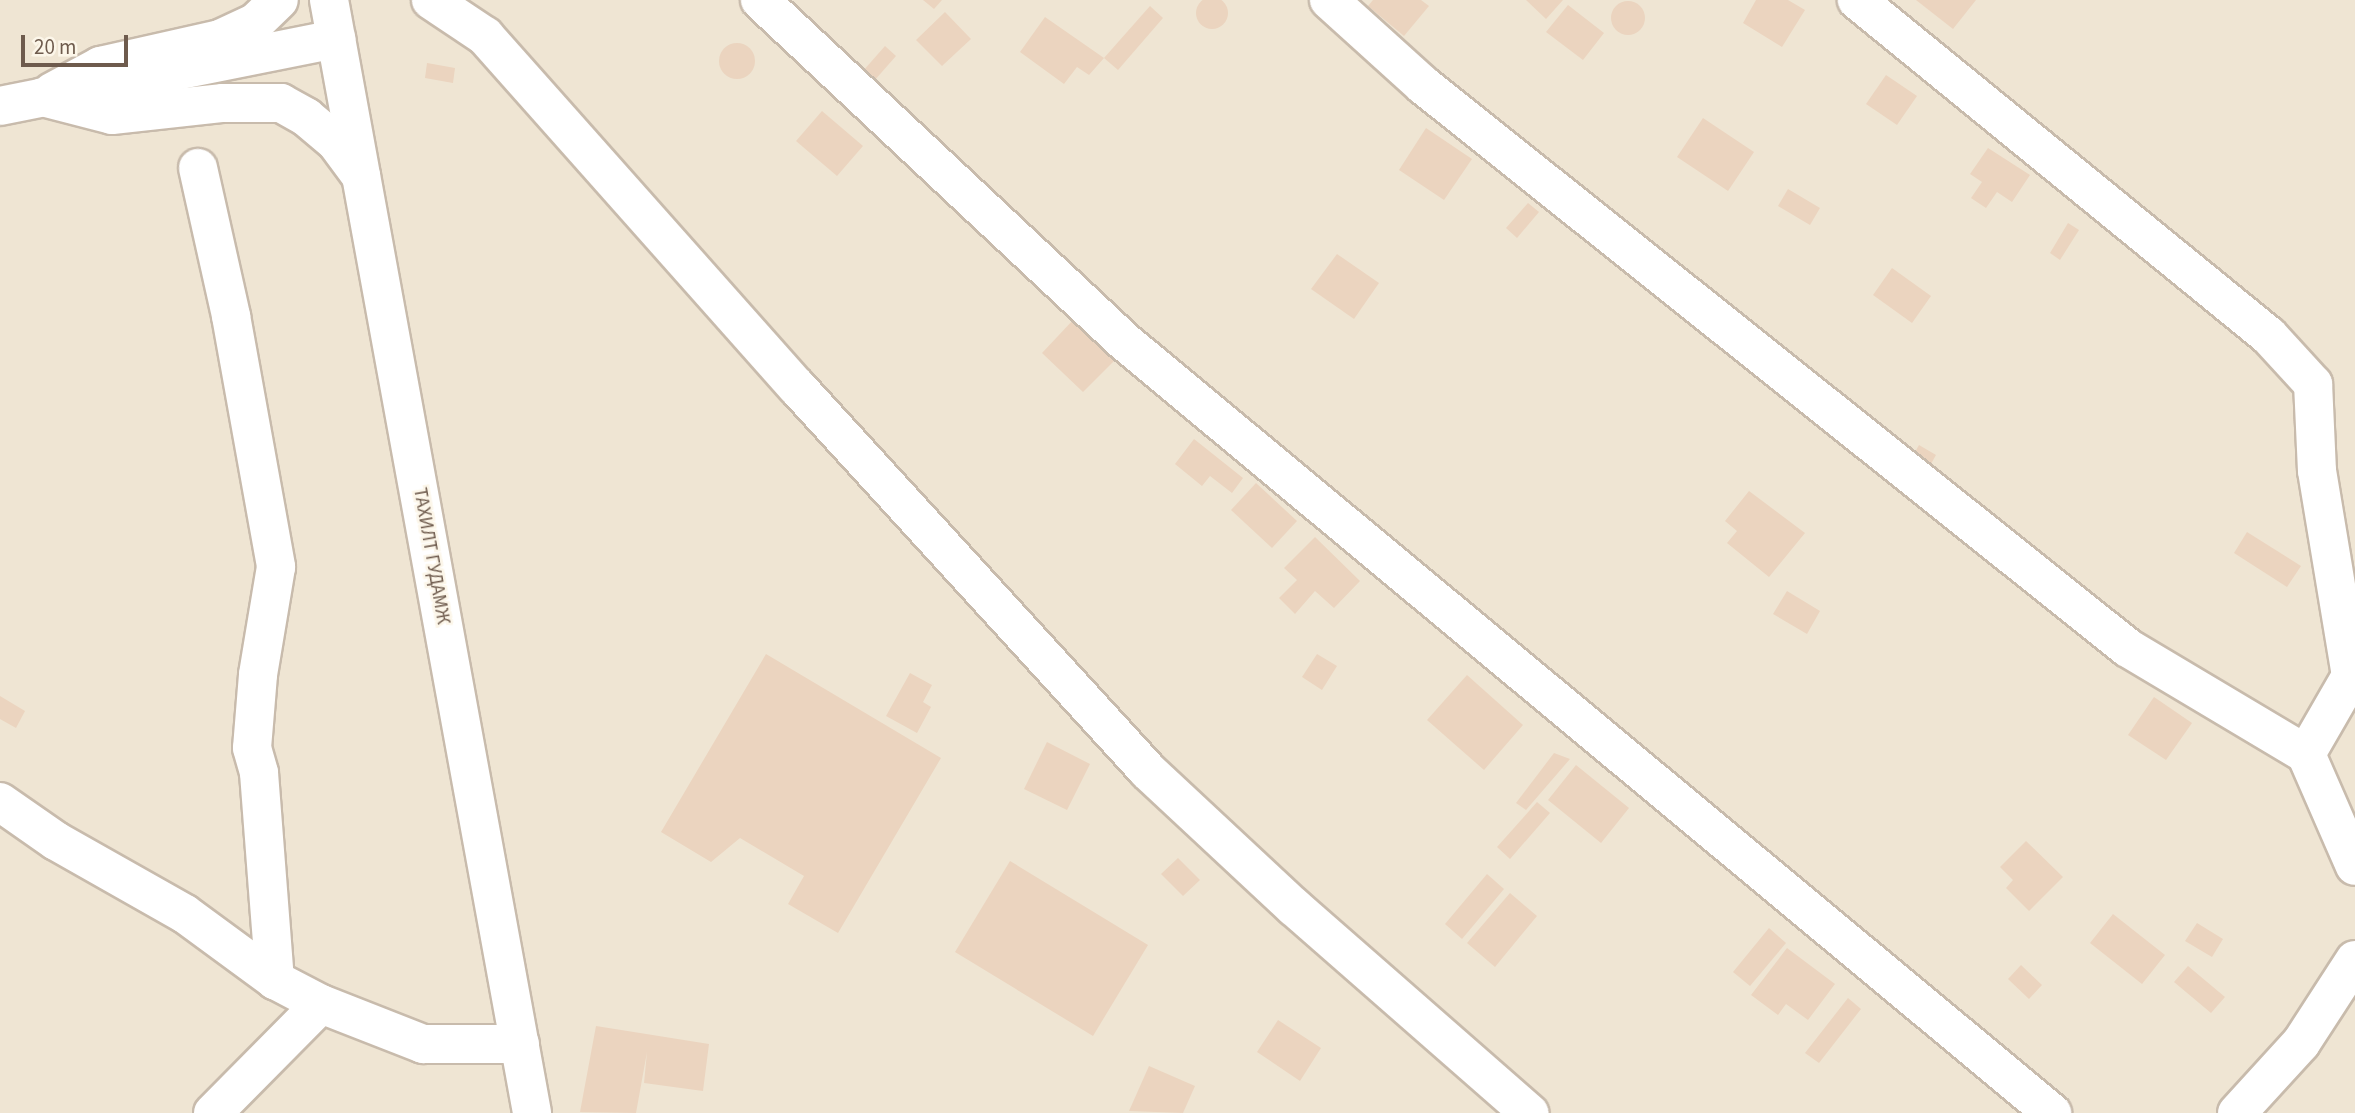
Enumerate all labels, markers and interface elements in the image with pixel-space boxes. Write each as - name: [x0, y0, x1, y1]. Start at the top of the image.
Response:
- scale bar: [24, 21, 131, 65]
- text: 20 m: [34, 32, 76, 62]
- street label: ТАХИЛТ ГУДАМЖ: [408, 486, 454, 626]

